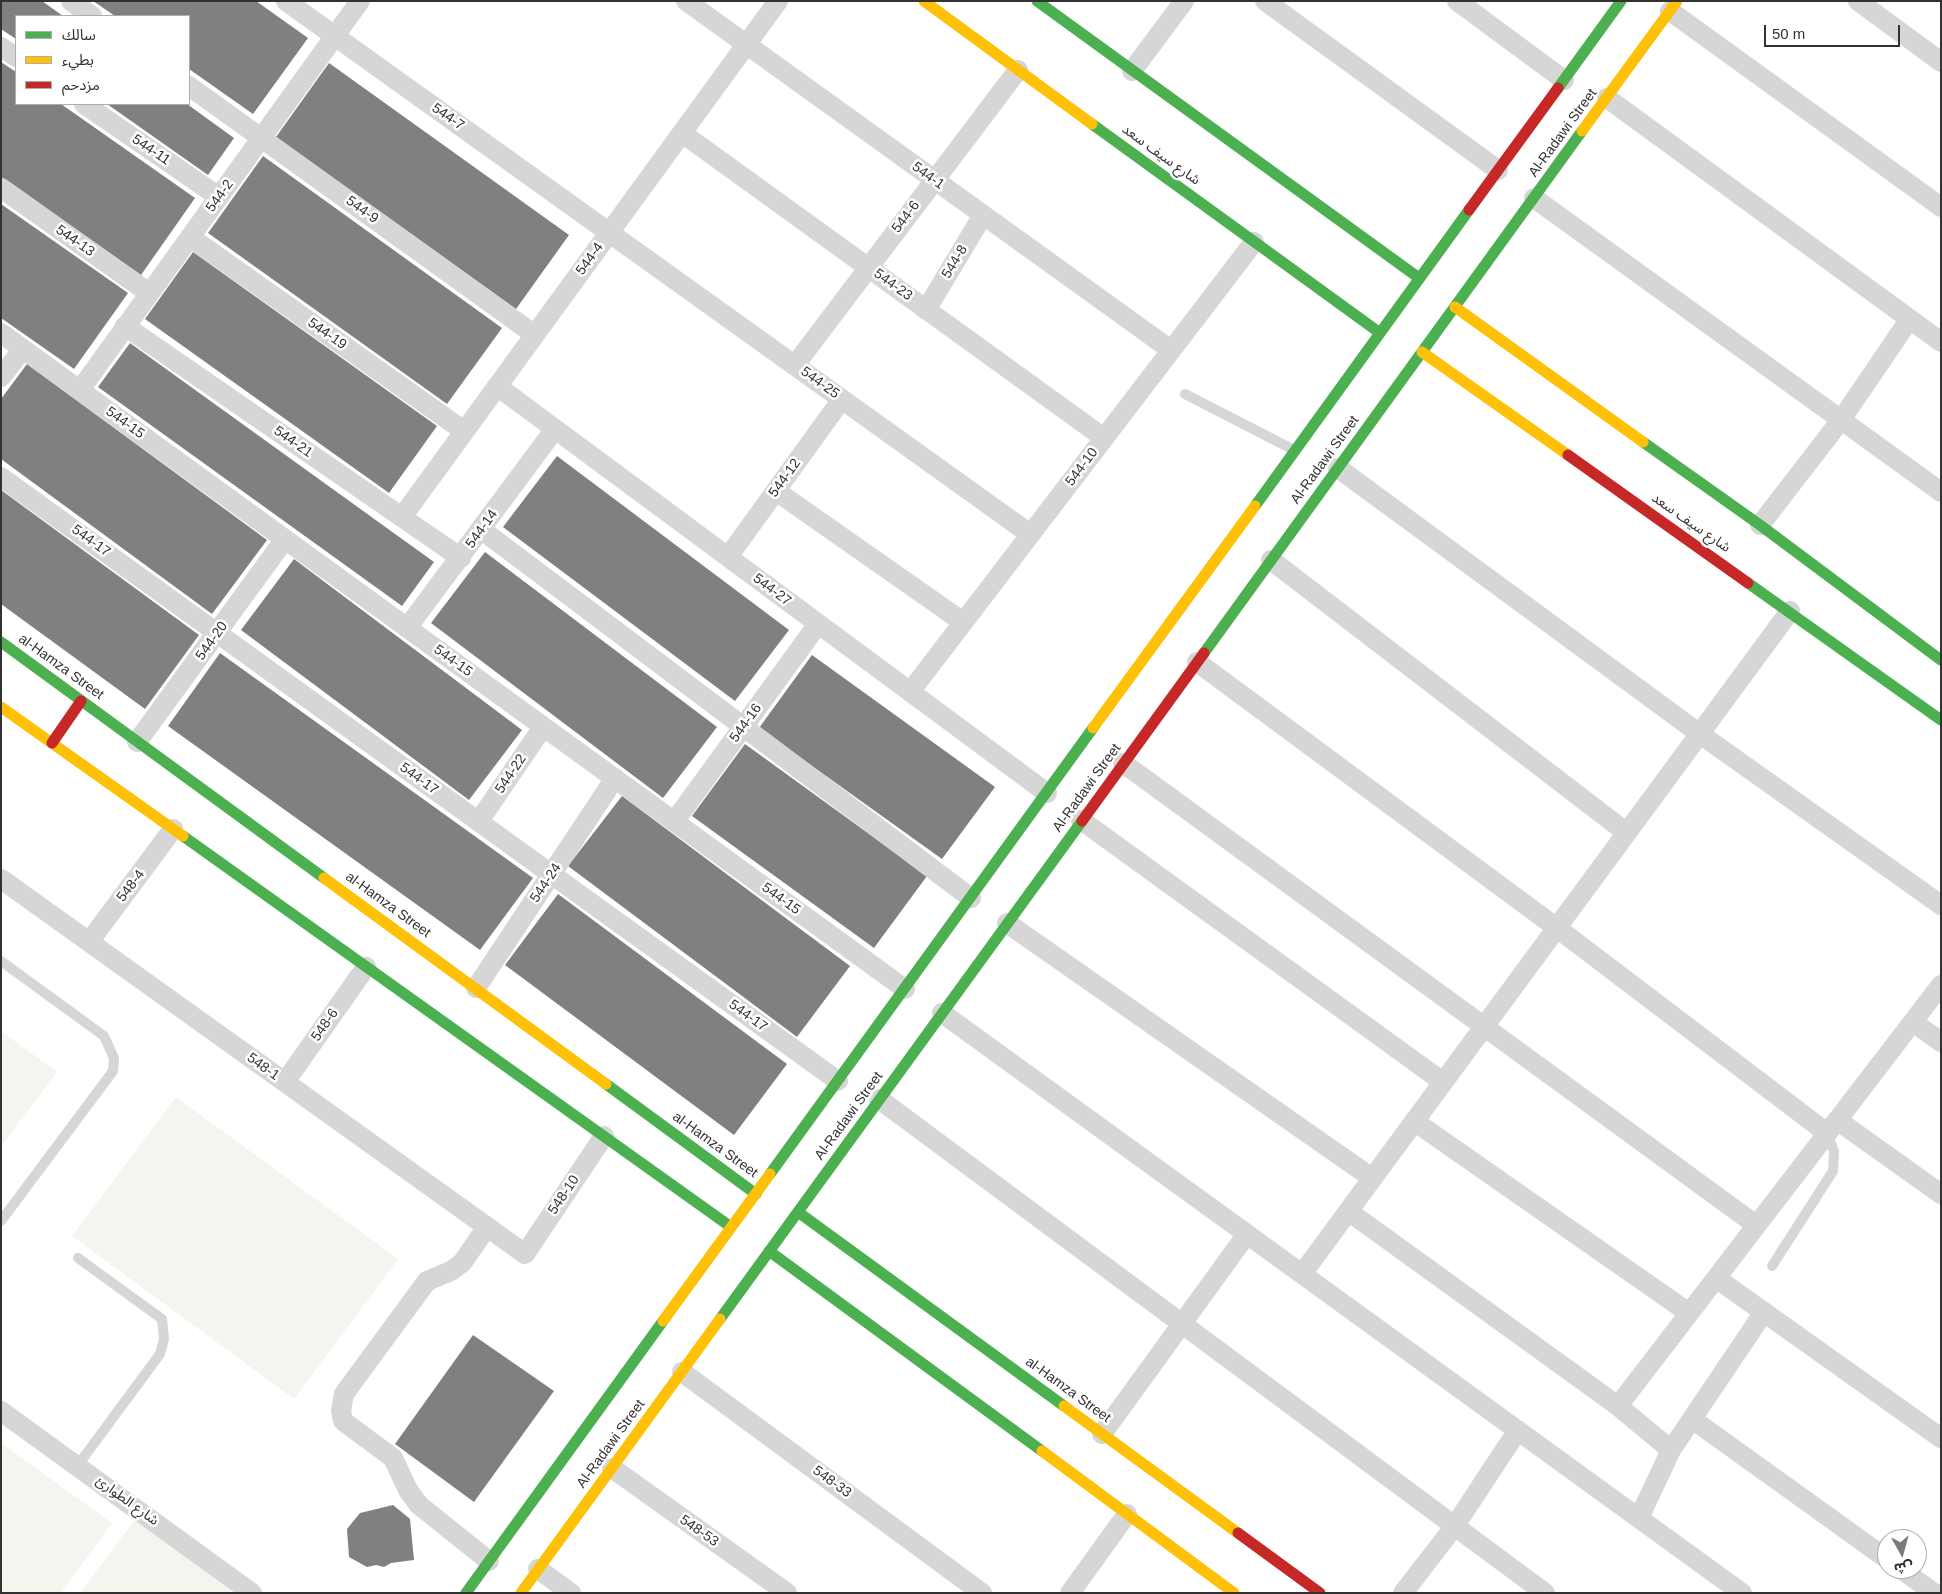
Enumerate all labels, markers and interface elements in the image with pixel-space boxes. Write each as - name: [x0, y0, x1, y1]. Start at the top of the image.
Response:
- legend: [15, 15, 190, 105]
- scale bar: [1767, 15, 1903, 47]
- text: 50 m: [1772, 25, 1805, 42]
- text: سالك: [62, 26, 96, 43]
- text: بطيء: [62, 51, 94, 68]
- text: مزدحم: [62, 76, 100, 93]
- street label: Al-Radawi Street: [1525, 86, 1601, 180]
- street label: 544-7: [429, 100, 467, 134]
- street label: شارع سيف سعد: [1119, 121, 1203, 189]
- street label: 544-11: [129, 131, 173, 169]
- street label: 544-1: [909, 159, 947, 193]
- street label: 544-2: [203, 177, 237, 215]
- street label: 544-9: [343, 193, 381, 227]
- street label: 544-6: [889, 198, 923, 236]
- street label: 544-13: [52, 222, 98, 260]
- street label: 544-4: [573, 240, 607, 278]
- street label: 544-8: [939, 242, 971, 282]
- street label: 544-23: [870, 265, 916, 305]
- street label: 544-19: [304, 315, 350, 353]
- street label: 544-25: [797, 363, 843, 403]
- street label: 544-15: [102, 403, 148, 443]
- street label: Al-Radawi Street: [1287, 413, 1363, 507]
- street label: 544-21: [270, 423, 316, 461]
- street label: 544-10: [1062, 445, 1102, 489]
- street label: 544-12: [765, 455, 805, 501]
- street label: شارع سيف سعد: [1648, 490, 1734, 556]
- street label: 544-14: [462, 506, 502, 552]
- street label: 544-17: [68, 521, 114, 561]
- street label: 544-27: [750, 570, 794, 610]
- street label: 544-20: [192, 618, 232, 664]
- street label: al-Hamza Street: [15, 630, 107, 704]
- street label: 544-15: [430, 641, 476, 681]
- street label: 544-16: [726, 700, 766, 746]
- street label: Al-Radawi Street: [1049, 741, 1125, 835]
- street label: 544-22: [492, 751, 530, 797]
- street label: 544-17: [396, 759, 442, 799]
- street label: 544-24: [527, 860, 565, 906]
- street label: 548-4: [114, 867, 148, 905]
- street label: al-Hamza Street: [342, 868, 434, 942]
- street label: 544-15: [758, 879, 804, 919]
- street label: 544-17: [725, 996, 771, 1036]
- street label: 548-6: [308, 1006, 342, 1044]
- street label: 548-1: [244, 1050, 282, 1084]
- street label: Al-Radawi Street: [811, 1069, 887, 1163]
- street label: al-Hamza Street: [669, 1108, 761, 1182]
- street label: 548-10: [545, 1172, 583, 1218]
- street label: al-Hamza Street: [1022, 1353, 1114, 1427]
- street label: Al-Radawi Street: [573, 1397, 649, 1491]
- street label: 548-33: [809, 1462, 855, 1502]
- street label: شارع الطوارئ: [92, 1473, 162, 1529]
- street label: 548-53: [676, 1512, 722, 1550]
- north arrow: [1877, 1529, 1927, 1579]
- text: ش: [1893, 1559, 1914, 1577]

